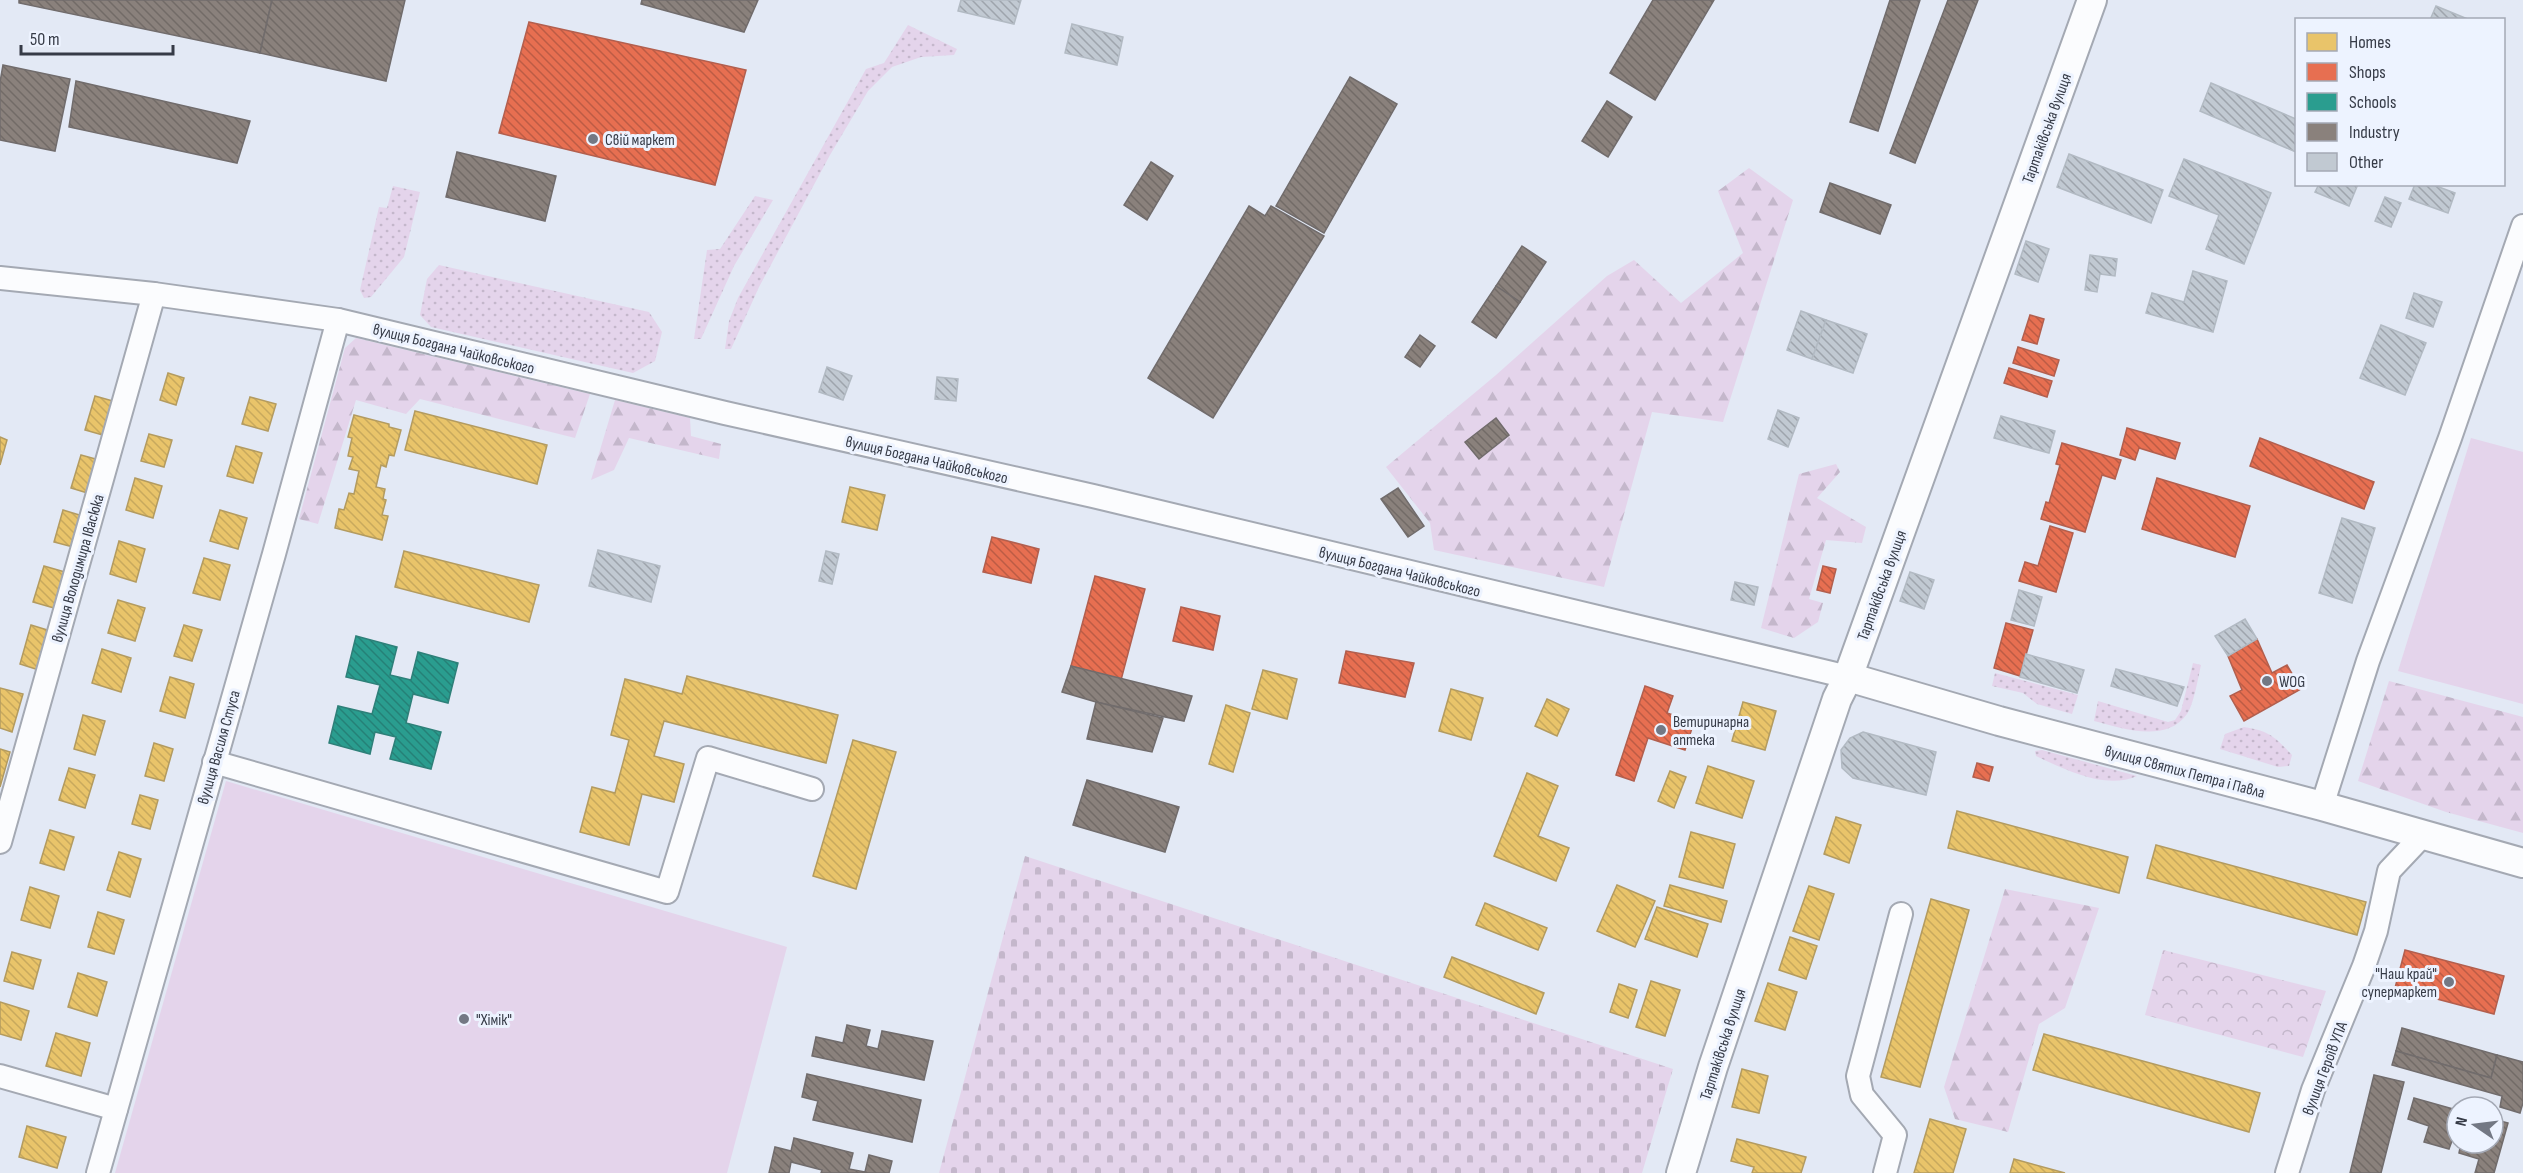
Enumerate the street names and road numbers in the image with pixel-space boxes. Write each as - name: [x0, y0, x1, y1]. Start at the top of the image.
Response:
- street label: Тартаківська вулиця: [2019, 71, 2076, 186]
- street label: вулиця Богдана Чайковського: [371, 320, 536, 379]
- street label: вулиця Богдана Чайковського: [844, 433, 1010, 488]
- street label: вулиця Володимира Івасюка: [48, 492, 109, 645]
- street label: Тартаківська вулиця: [1854, 528, 1911, 643]
- street label: вулиця Богдана Чайковського: [1317, 543, 1482, 602]
- street label: вулиця Василя Стуса: [194, 688, 245, 807]
- street label: вулиця Святих Петра і Павла: [2102, 742, 2267, 803]
- street label: Тартаківська вулиця: [1697, 986, 1750, 1102]
- street label: вулиця Героїв УПА: [2299, 1019, 2352, 1118]

